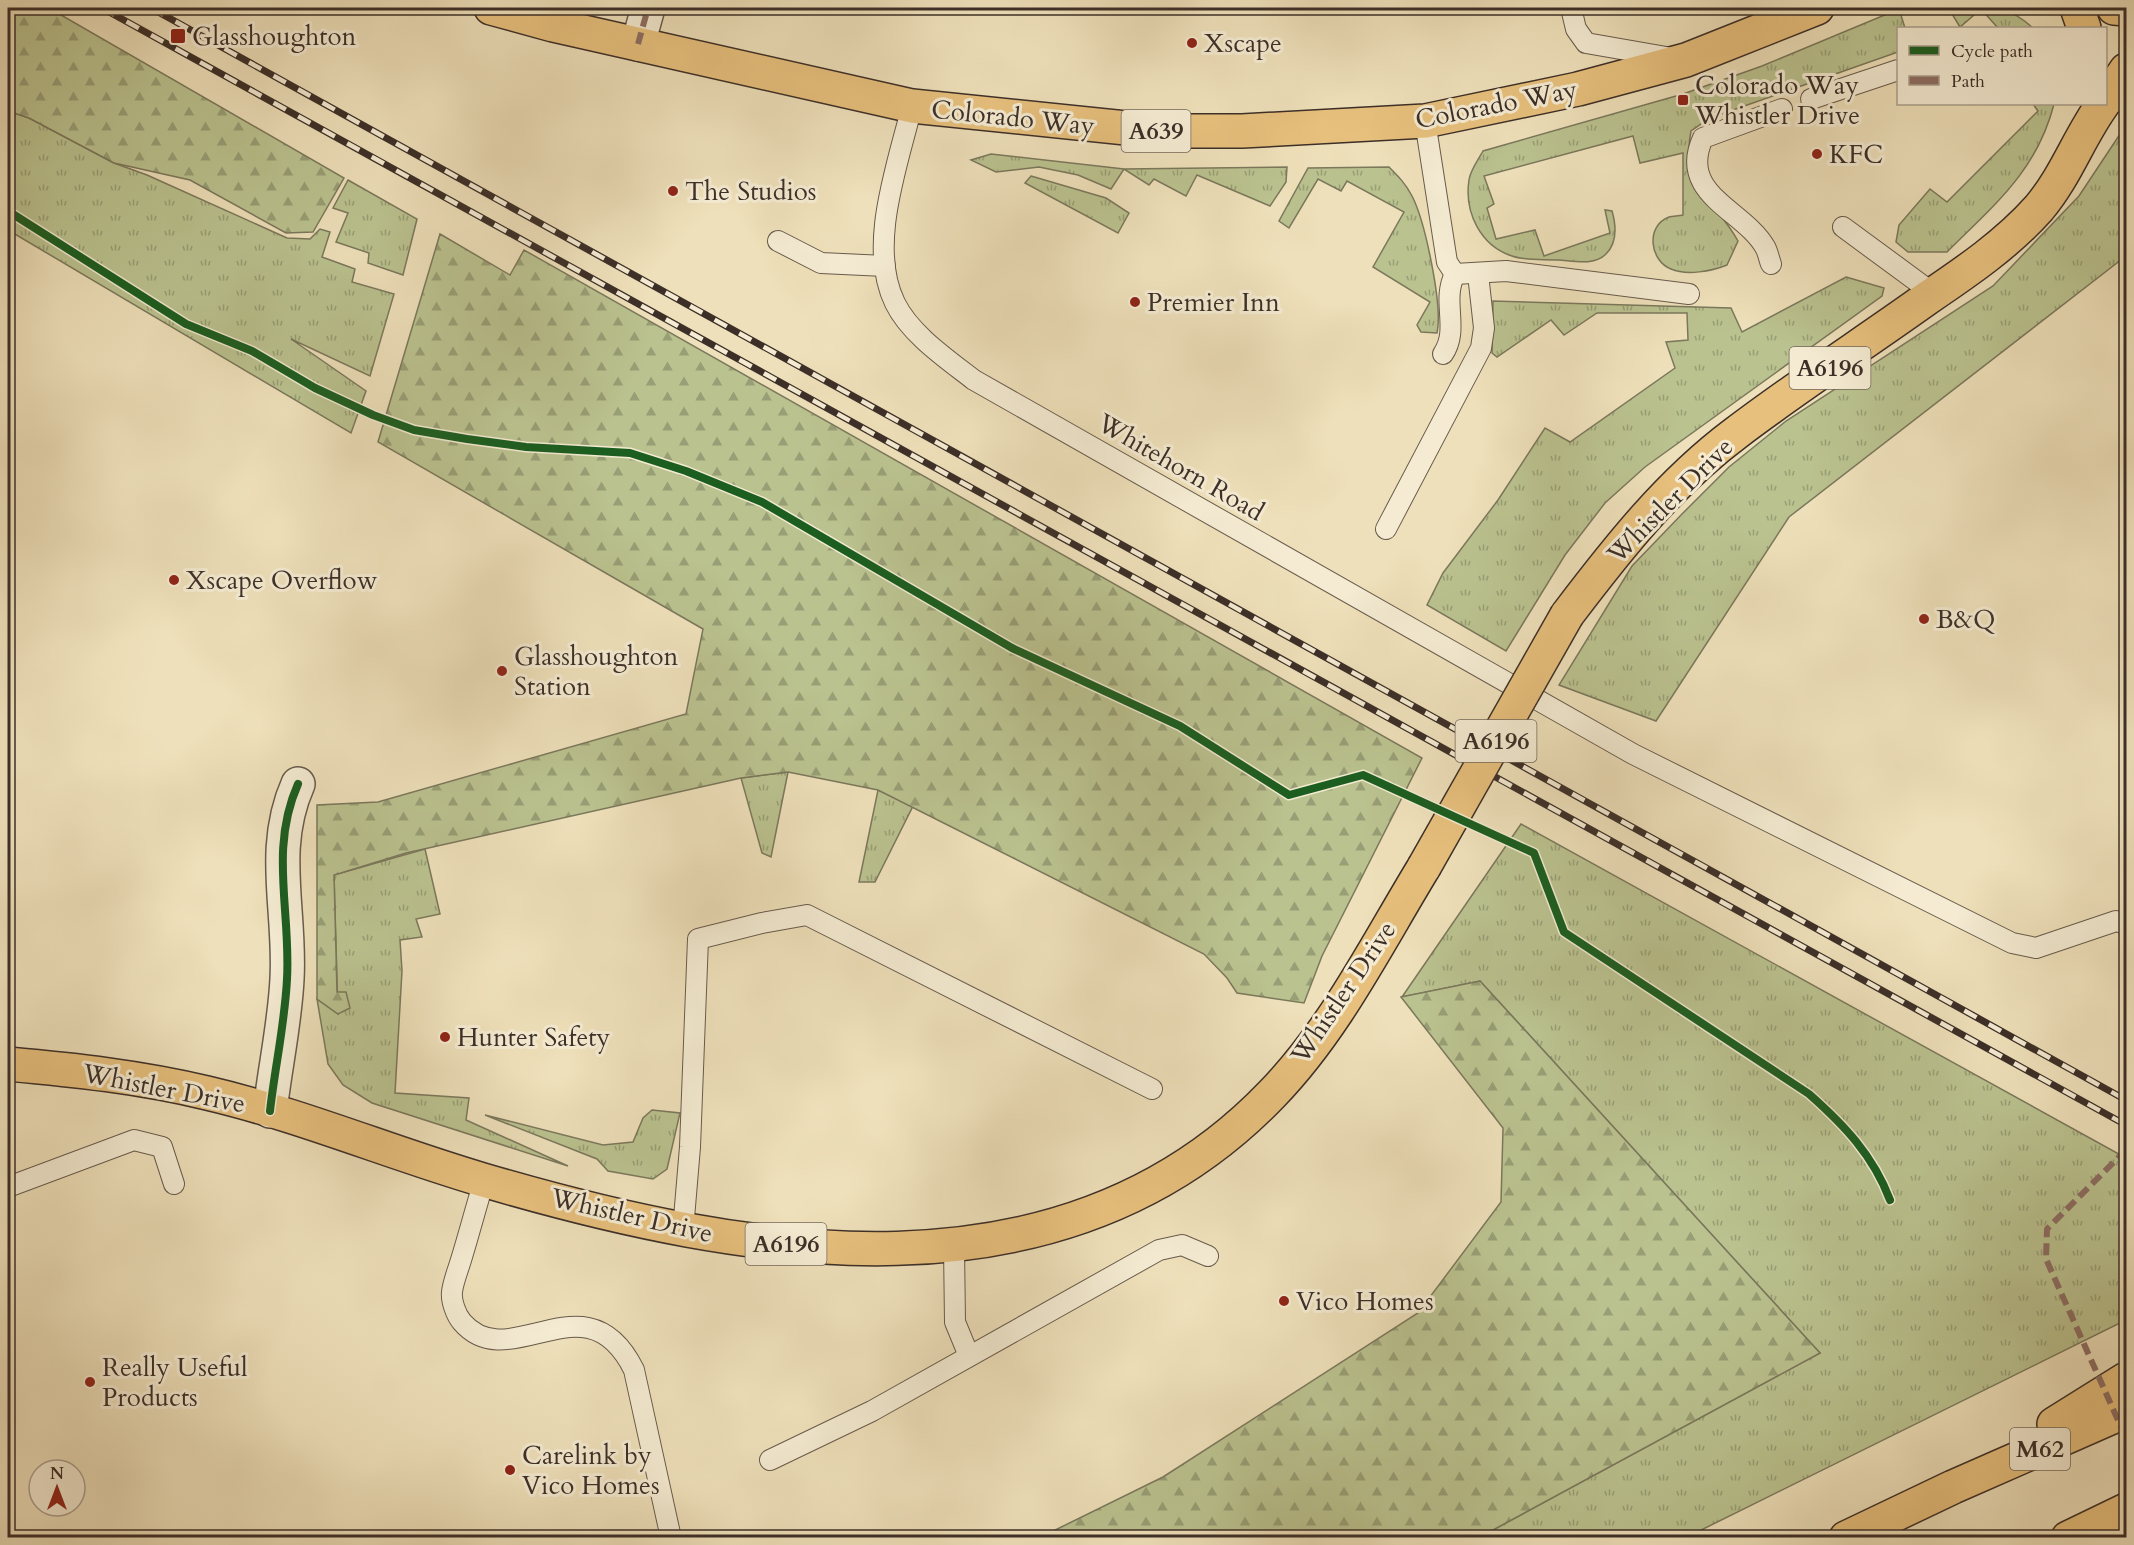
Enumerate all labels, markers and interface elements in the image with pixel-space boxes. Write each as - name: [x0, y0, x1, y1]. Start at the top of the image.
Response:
- place label: Glasshoughton: [192, 19, 357, 54]
- place label: Xscape: [1204, 26, 1282, 61]
- marker: Glasshoughton: [169, 27, 187, 45]
- legend: [1897, 27, 2107, 105]
- marker: Xscape: [1185, 36, 1199, 50]
- text: Cycle path: [1951, 39, 2033, 64]
- place label: Colorado Way Whistler Drive: [1694, 68, 1860, 133]
- text: Path: [1951, 69, 1985, 94]
- street label: Colorado Way: [1412, 72, 1580, 137]
- street label: Colorado Way: [930, 92, 1097, 143]
- marker: Colorado Way Whistler Drive: [1676, 93, 1690, 107]
- road number: A639: [1122, 110, 1190, 152]
- place label: KFC: [1829, 137, 1883, 172]
- marker: KFC: [1810, 147, 1824, 161]
- place label: The Studios: [685, 174, 817, 209]
- marker: The Studios: [666, 184, 680, 198]
- place label: Premier Inn: [1147, 285, 1280, 320]
- marker: Premier Inn: [1128, 295, 1142, 309]
- road number: A6196: [1790, 347, 1870, 389]
- street label: Whitehorn Road: [1090, 405, 1271, 529]
- street label: Whistler Drive: [1599, 430, 1741, 572]
- place label: Xscape Overflow: [186, 563, 378, 598]
- marker: Xscape Overflow: [167, 573, 181, 587]
- place label: B&Q: [1936, 602, 1995, 637]
- marker: B&Q: [1917, 612, 1931, 626]
- place label: Glasshoughton Station: [514, 639, 679, 704]
- marker: Glasshoughton Station: [495, 664, 509, 678]
- road number: A6196: [1456, 720, 1537, 762]
- street label: Whistler Drive: [1282, 914, 1404, 1071]
- place label: Hunter Safety: [457, 1020, 610, 1055]
- marker: Hunter Safety: [438, 1030, 452, 1044]
- street label: Whistler Drive: [79, 1055, 248, 1121]
- street label: Whistler Drive: [547, 1180, 716, 1251]
- road number: A6196: [746, 1223, 826, 1265]
- place label: Vico Homes: [1296, 1284, 1434, 1319]
- marker: Vico Homes: [1277, 1294, 1291, 1308]
- place label: Really Useful Products: [102, 1350, 248, 1415]
- marker: Really Useful Products: [83, 1375, 97, 1389]
- road number: M62: [2010, 1428, 2070, 1470]
- place label: Carelink by Vico Homes: [522, 1438, 660, 1503]
- north arrow: [27, 1458, 87, 1518]
- text: N: [50, 1463, 64, 1485]
- marker: Carelink by Vico Homes: [503, 1463, 517, 1477]

